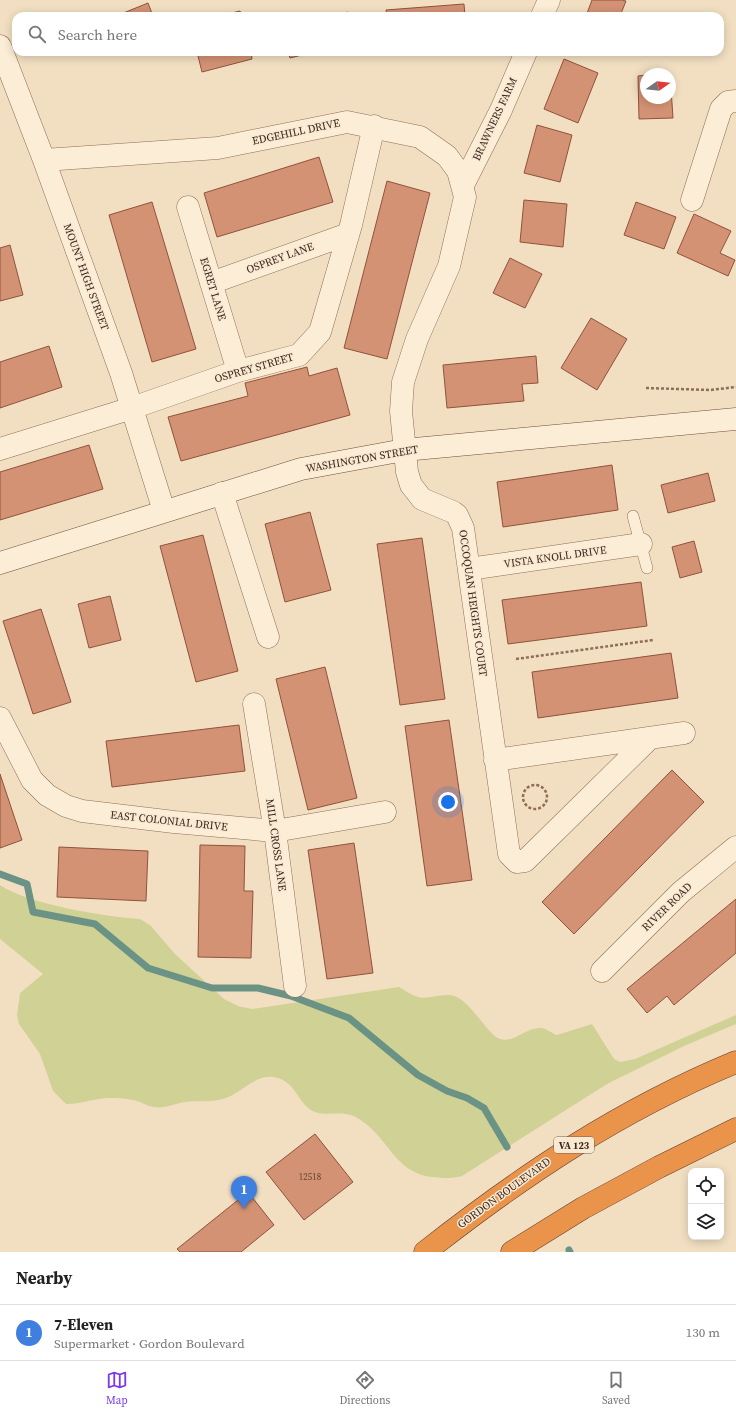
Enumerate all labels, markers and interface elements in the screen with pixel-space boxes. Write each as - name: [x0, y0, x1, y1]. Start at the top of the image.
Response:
- search box: [12, 12, 724, 56]
- icon: search: [26, 23, 48, 45]
- text: Search here: [58, 24, 137, 45]
- north arrow: [640, 68, 676, 104]
- street label: BRAWNERS FARM: [469, 75, 521, 163]
- street label: EDGEHILL DRIVE: [251, 115, 342, 149]
- street label: MOUNT HIGH STREET: [60, 222, 112, 333]
- street label: OSPREY LANE: [244, 239, 316, 277]
- street label: EGRET LANE: [196, 256, 230, 323]
- street label: OSPREY STREET: [213, 349, 296, 386]
- street label: WASHINGTON STREET: [304, 442, 420, 476]
- street label: OCCOQUAN HEIGHTS COURT: [455, 529, 491, 678]
- street label: VISTA KNOLL DRIVE: [503, 542, 608, 572]
- your location: [438, 792, 458, 812]
- street label: MILL CROSS LANE: [262, 798, 290, 893]
- street label: EAST COLONIAL DRIVE: [110, 807, 229, 835]
- street label: RIVER ROAD: [639, 879, 695, 935]
- road number: VA 123: [554, 1137, 594, 1153]
- street label: GORDON BOULEVARD: [454, 1154, 554, 1232]
- map controls: [688, 1168, 724, 1240]
- button: locate: [688, 1168, 724, 1204]
- house number: 12518: [299, 1171, 322, 1183]
- pin: 1: [231, 1176, 257, 1209]
- button: layers: [688, 1204, 724, 1240]
- text: Nearby: [16, 1266, 72, 1290]
- text: 7-Eleven: [54, 1314, 113, 1335]
- text: 1: [25, 1324, 33, 1341]
- text: 130 m: [686, 1324, 720, 1341]
- text: Supermarket · Gordon Boulevard: [54, 1335, 245, 1352]
- tab: Map: [106, 1369, 128, 1408]
- tab: Directions: [339, 1369, 390, 1408]
- tab: Saved: [602, 1369, 630, 1408]

